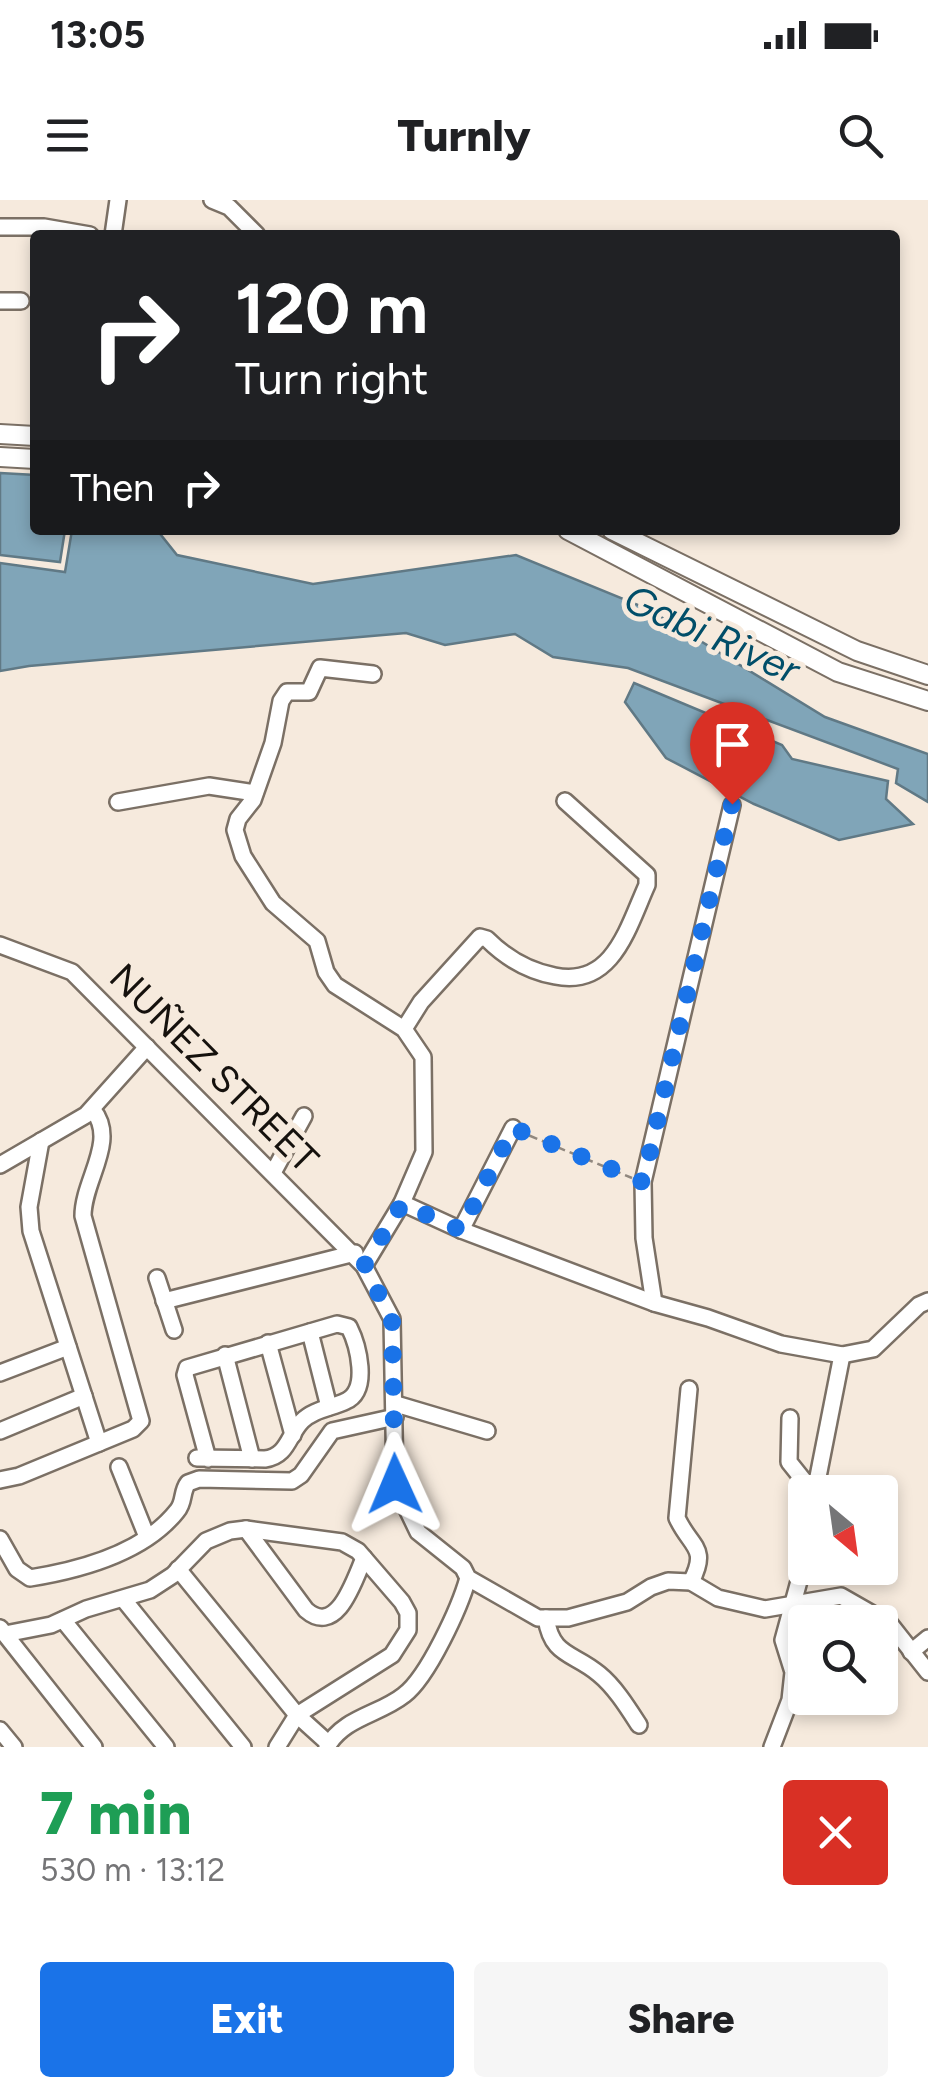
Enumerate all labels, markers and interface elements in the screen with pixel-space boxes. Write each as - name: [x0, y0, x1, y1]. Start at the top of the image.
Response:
- text: 13:05: [50, 12, 145, 58]
- icon: menu: [40, 108, 95, 163]
- text: Turnly: [397, 108, 531, 162]
- icon: search: [833, 108, 888, 163]
- text: 120 m: [235, 266, 428, 351]
- icon: right: [70, 270, 200, 400]
- text: Turn right: [235, 351, 428, 405]
- icon: right: [174, 460, 229, 515]
- text: Then: [70, 465, 154, 511]
- water label: Gabi River: [617, 574, 808, 694]
- pin: [690, 702, 775, 805]
- icon: arrive: [705, 717, 760, 772]
- street label: NUÑEZ STREET: [100, 954, 328, 1182]
- position arrow: [343, 1432, 447, 1536]
- north arrow: [788, 1475, 898, 1585]
- map controls: [788, 1475, 898, 1715]
- button: search: [788, 1605, 898, 1715]
- text: 7 min: [40, 1777, 192, 1849]
- button: close: [783, 1780, 888, 1885]
- text: 530 m · 13:12: [40, 1851, 225, 1889]
- button: Exit: [40, 1962, 454, 2077]
- button: Share: [474, 1962, 888, 2077]

